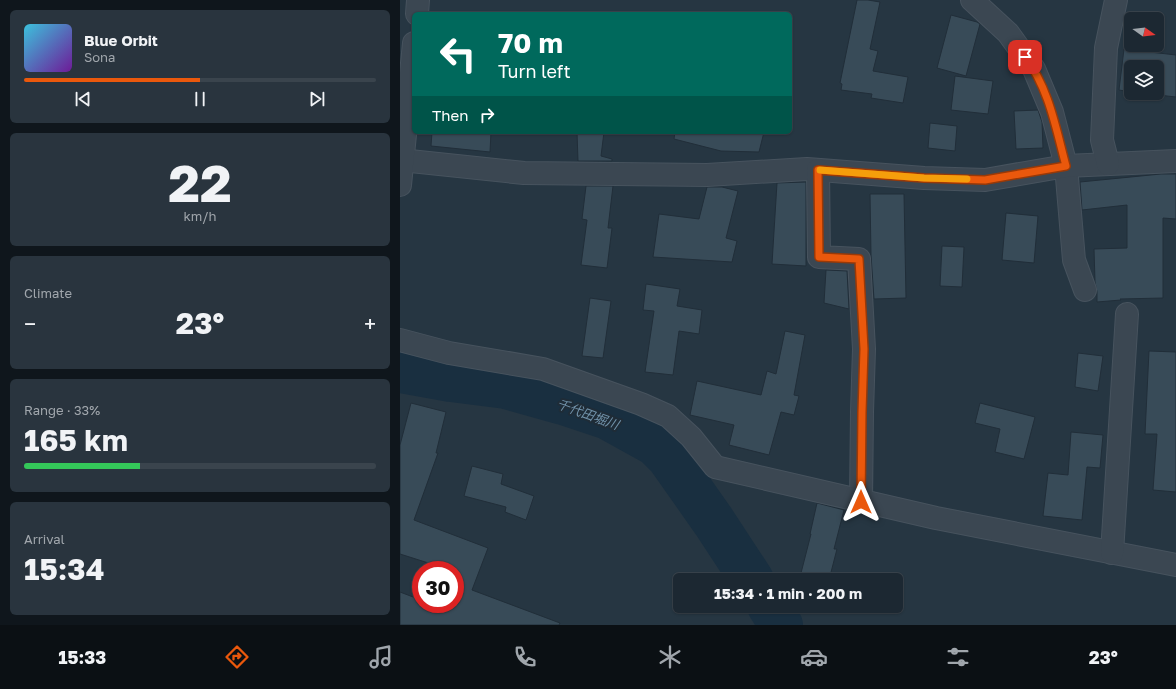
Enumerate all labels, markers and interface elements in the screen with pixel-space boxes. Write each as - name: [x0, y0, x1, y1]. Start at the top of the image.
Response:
- north arrow: [1124, 12, 1164, 52]
- map controls: [1124, 12, 1164, 100]
- text: 70 m: [498, 26, 563, 59]
- icon: left: [432, 28, 484, 80]
- text: Blue Orbit: [84, 31, 158, 49]
- pin: [1008, 40, 1042, 74]
- icon: arrive: [1014, 46, 1036, 68]
- text: Sona: [84, 49, 115, 65]
- text: Turn left: [498, 60, 571, 82]
- button: layers: [1124, 60, 1164, 100]
- icon: previous: [72, 88, 94, 110]
- icon: pause: [189, 88, 211, 110]
- icon: next: [306, 88, 328, 110]
- icon: right: [476, 104, 498, 126]
- text: Then: [432, 106, 468, 124]
- text: 22: [168, 151, 232, 213]
- text: km/h: [183, 208, 217, 224]
- text: Climate: [24, 285, 72, 301]
- text: 23°: [176, 305, 224, 341]
- text: −: [24, 310, 36, 337]
- text: +: [364, 310, 376, 337]
- water label: 千代田堀川: [555, 395, 623, 433]
- text: Range · 33%: [24, 402, 100, 418]
- text: 165 km: [24, 422, 128, 458]
- position arrow: [840, 481, 882, 523]
- text: Arrival: [24, 531, 65, 547]
- text: 15:34: [24, 551, 104, 587]
- speed limit sign: 30: [412, 561, 464, 613]
- text: 15:34 · 1 min · 200 m: [714, 584, 862, 602]
- icon: directions: [223, 643, 251, 671]
- icon: music: [367, 643, 395, 671]
- icon: phone: [511, 643, 539, 671]
- icon: climate: [656, 643, 684, 671]
- icon: car: [800, 643, 828, 671]
- icon: filters: [944, 643, 972, 671]
- text: 15:33: [58, 646, 106, 668]
- text: 23°: [1089, 646, 1118, 668]

